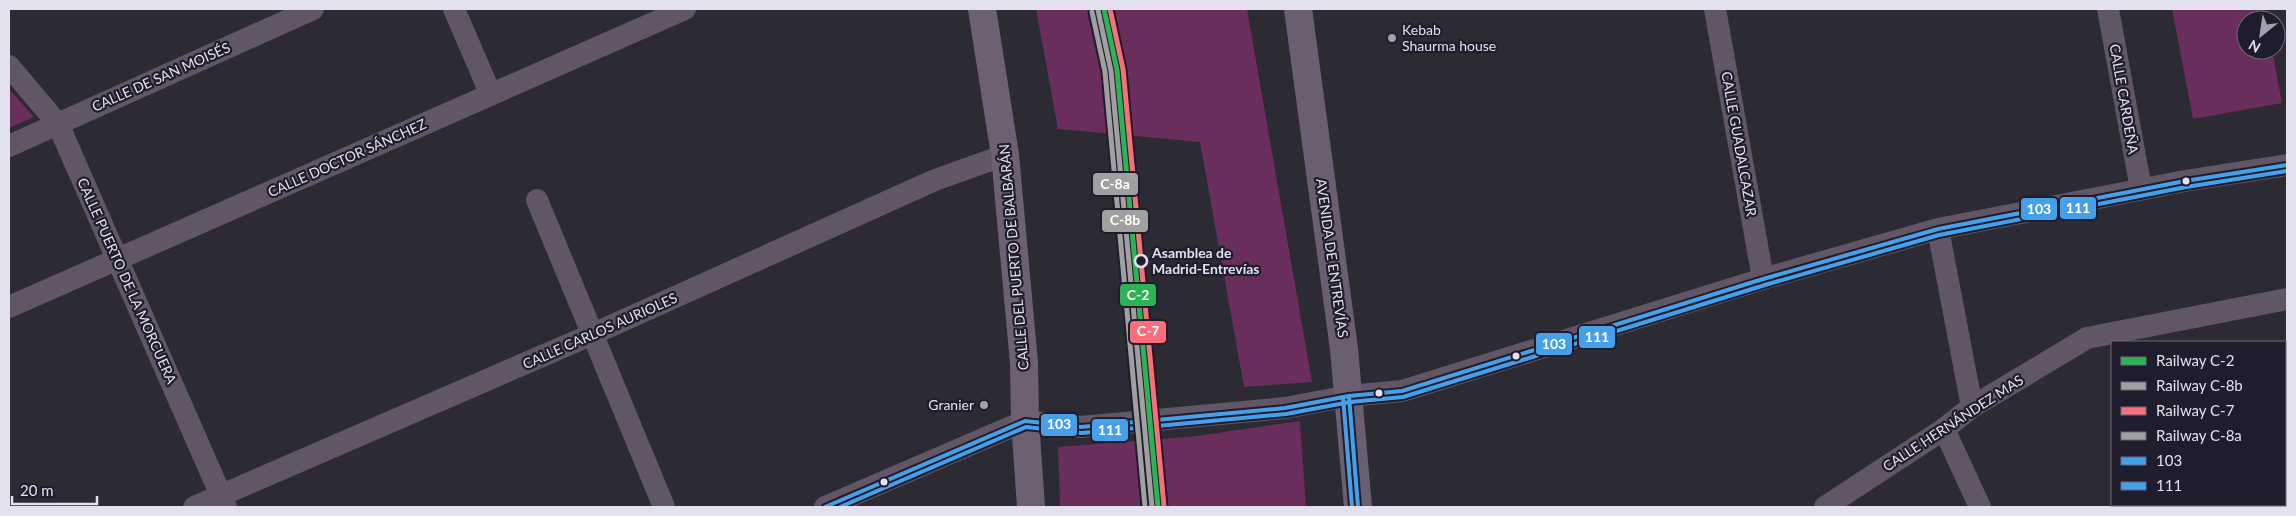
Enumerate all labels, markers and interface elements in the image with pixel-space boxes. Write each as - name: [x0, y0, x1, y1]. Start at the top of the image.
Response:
- north arrow: [2236, 10, 2286, 60]
- place label: Kebab Shaurma house: [1402, 21, 1496, 54]
- marker: Kebab Shaurma house: [1386, 32, 1398, 44]
- text: N: [2245, 37, 2263, 57]
- street label: CALLE DE SAN MOISÉS: [89, 38, 233, 115]
- street label: CALLE CARDEÑA: [2106, 43, 2143, 156]
- street label: CALLE GUADALCAZAR: [1718, 70, 1761, 218]
- street label: CALLE DOCTOR SÁNCHEZ: [265, 115, 429, 200]
- street label: CALLE DEL PUERTO DE BALBARÁN: [995, 143, 1032, 371]
- line badge: C-8a: [1092, 172, 1139, 196]
- street label: CALLE PUERTO DE LA MORCUERA: [74, 175, 181, 387]
- text: C-8a: [1100, 175, 1130, 192]
- unlabelled marker: [2181, 176, 2191, 186]
- street label: AVENIDA DE ENTREVÍAS: [1313, 177, 1352, 339]
- line badge: 111: [2059, 196, 2097, 220]
- line badge: 103: [2020, 197, 2058, 221]
- text: 111: [2066, 199, 2090, 216]
- text: 103: [2027, 200, 2051, 217]
- line badge: C-8b: [1101, 209, 1149, 233]
- text: C-8b: [1110, 211, 1140, 228]
- place label: Asamblea de Madrid-Entrevías: [1151, 244, 1259, 277]
- marker: Asamblea de Madrid-Entrevías: [1134, 254, 1148, 268]
- line badge: C-2: [1119, 283, 1157, 307]
- text: C-2: [1127, 286, 1149, 303]
- street label: CALLE CARLOS AURIOLES: [520, 289, 680, 372]
- line badge: C-7: [1129, 320, 1167, 344]
- text: C-7: [1137, 322, 1159, 339]
- line badge: 111: [1578, 325, 1616, 349]
- text: 111: [1585, 328, 1609, 345]
- line badge: 103: [1535, 332, 1573, 356]
- text: 103: [1542, 335, 1566, 352]
- legend: [2111, 341, 2286, 506]
- unlabelled marker: [1511, 351, 1521, 361]
- text: Railway C-2: [2156, 351, 2234, 369]
- street label: CALLE HERNÁNDEZ MAS: [1879, 371, 2026, 474]
- text: Railway C-8b: [2156, 376, 2243, 394]
- unlabelled marker: [1374, 388, 1384, 398]
- place label: Granier: [928, 396, 974, 413]
- marker: Granier: [978, 399, 990, 411]
- text: Railway C-7: [2156, 401, 2235, 419]
- line badge: 103: [1040, 413, 1078, 437]
- text: 103: [1047, 415, 1071, 432]
- line badge: 111: [1091, 418, 1129, 442]
- text: 111: [1098, 421, 1122, 438]
- text: Railway C-8a: [2156, 426, 2242, 444]
- text: 103: [2156, 451, 2182, 469]
- scale bar: [12, 474, 98, 506]
- text: 111: [2156, 476, 2182, 494]
- unlabelled marker: [879, 477, 889, 487]
- text: 20 m: [20, 481, 54, 499]

